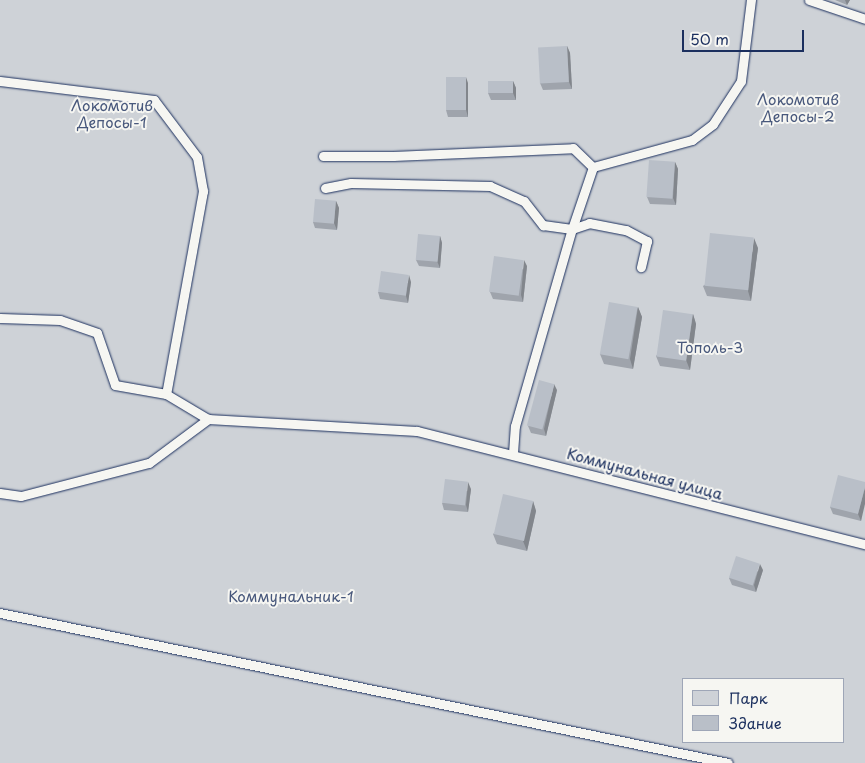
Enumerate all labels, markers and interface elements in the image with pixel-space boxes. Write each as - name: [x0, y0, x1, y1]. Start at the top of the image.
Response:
- scale bar: [685, 20, 808, 52]
- text: 50 m: [690, 27, 729, 50]
- park label: Локомотив Депосы-2: [757, 89, 839, 124]
- park label: Локомотив Депосы-1: [71, 95, 153, 130]
- park label: Тополь-3: [677, 338, 743, 356]
- street label: Коммунальная улица: [565, 443, 725, 503]
- park label: Коммунальник-1: [228, 587, 354, 605]
- legend: [682, 678, 845, 743]
- text: Парк: [729, 686, 768, 709]
- text: Здание: [729, 711, 782, 734]

